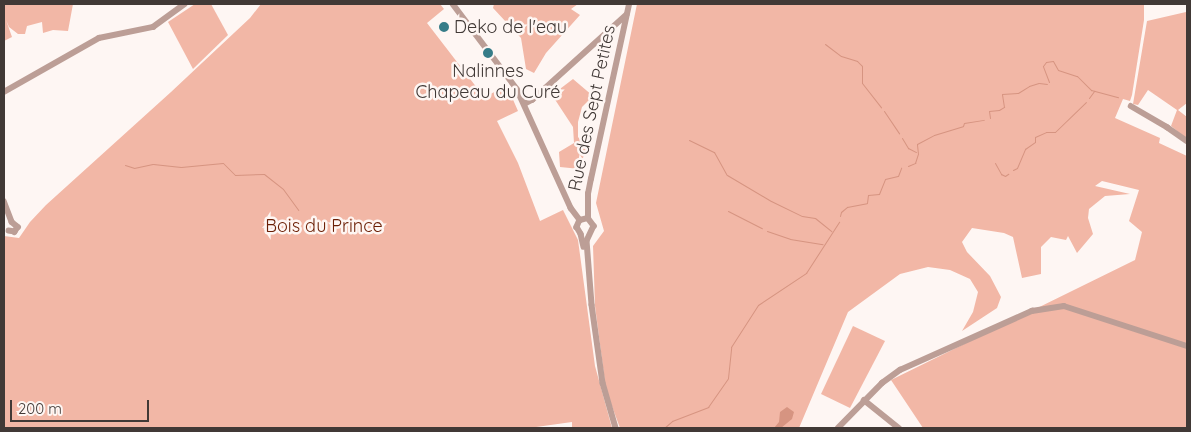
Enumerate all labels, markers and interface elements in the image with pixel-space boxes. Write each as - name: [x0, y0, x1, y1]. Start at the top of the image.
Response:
- place label: Deko de l'eau: [454, 16, 567, 38]
- marker: Deko de l'eau: [438, 21, 450, 33]
- street label: Rue des Sept Petites: [564, 23, 620, 193]
- marker: Nalinnes Chapeau du Curé: [482, 47, 494, 59]
- place label: Nalinnes Chapeau du Curé: [416, 61, 560, 104]
- park label: Bois du Prince: [265, 215, 383, 237]
- scale bar: [12, 390, 151, 422]
- text: 200 m: [18, 399, 62, 418]

